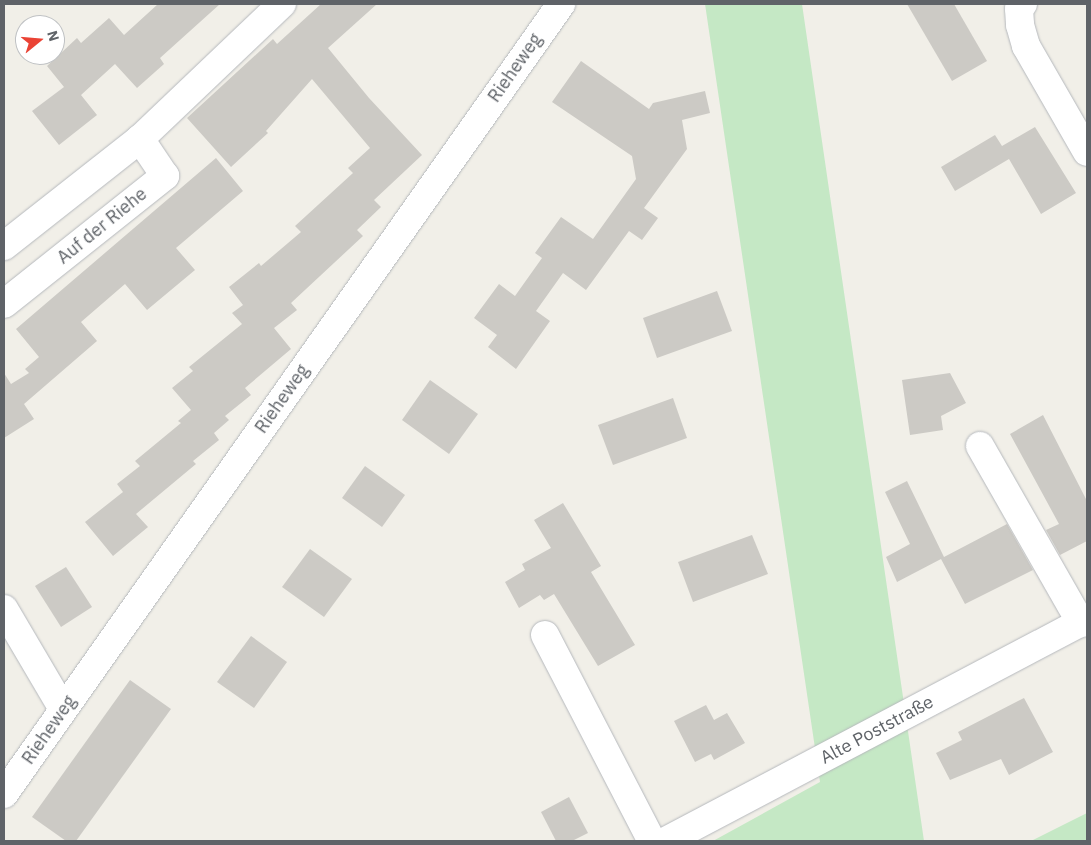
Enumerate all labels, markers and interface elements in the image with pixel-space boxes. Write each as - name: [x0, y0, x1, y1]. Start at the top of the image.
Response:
- north arrow: [15, 15, 65, 65]
- text: N: [43, 28, 63, 43]
- street label: Rieheweg: [483, 29, 547, 107]
- street label: Auf der Riehe: [53, 183, 151, 269]
- street label: Rieheweg: [250, 360, 314, 438]
- street label: Rieheweg: [17, 691, 81, 769]
- street label: Alte Poststraße: [817, 691, 937, 769]

